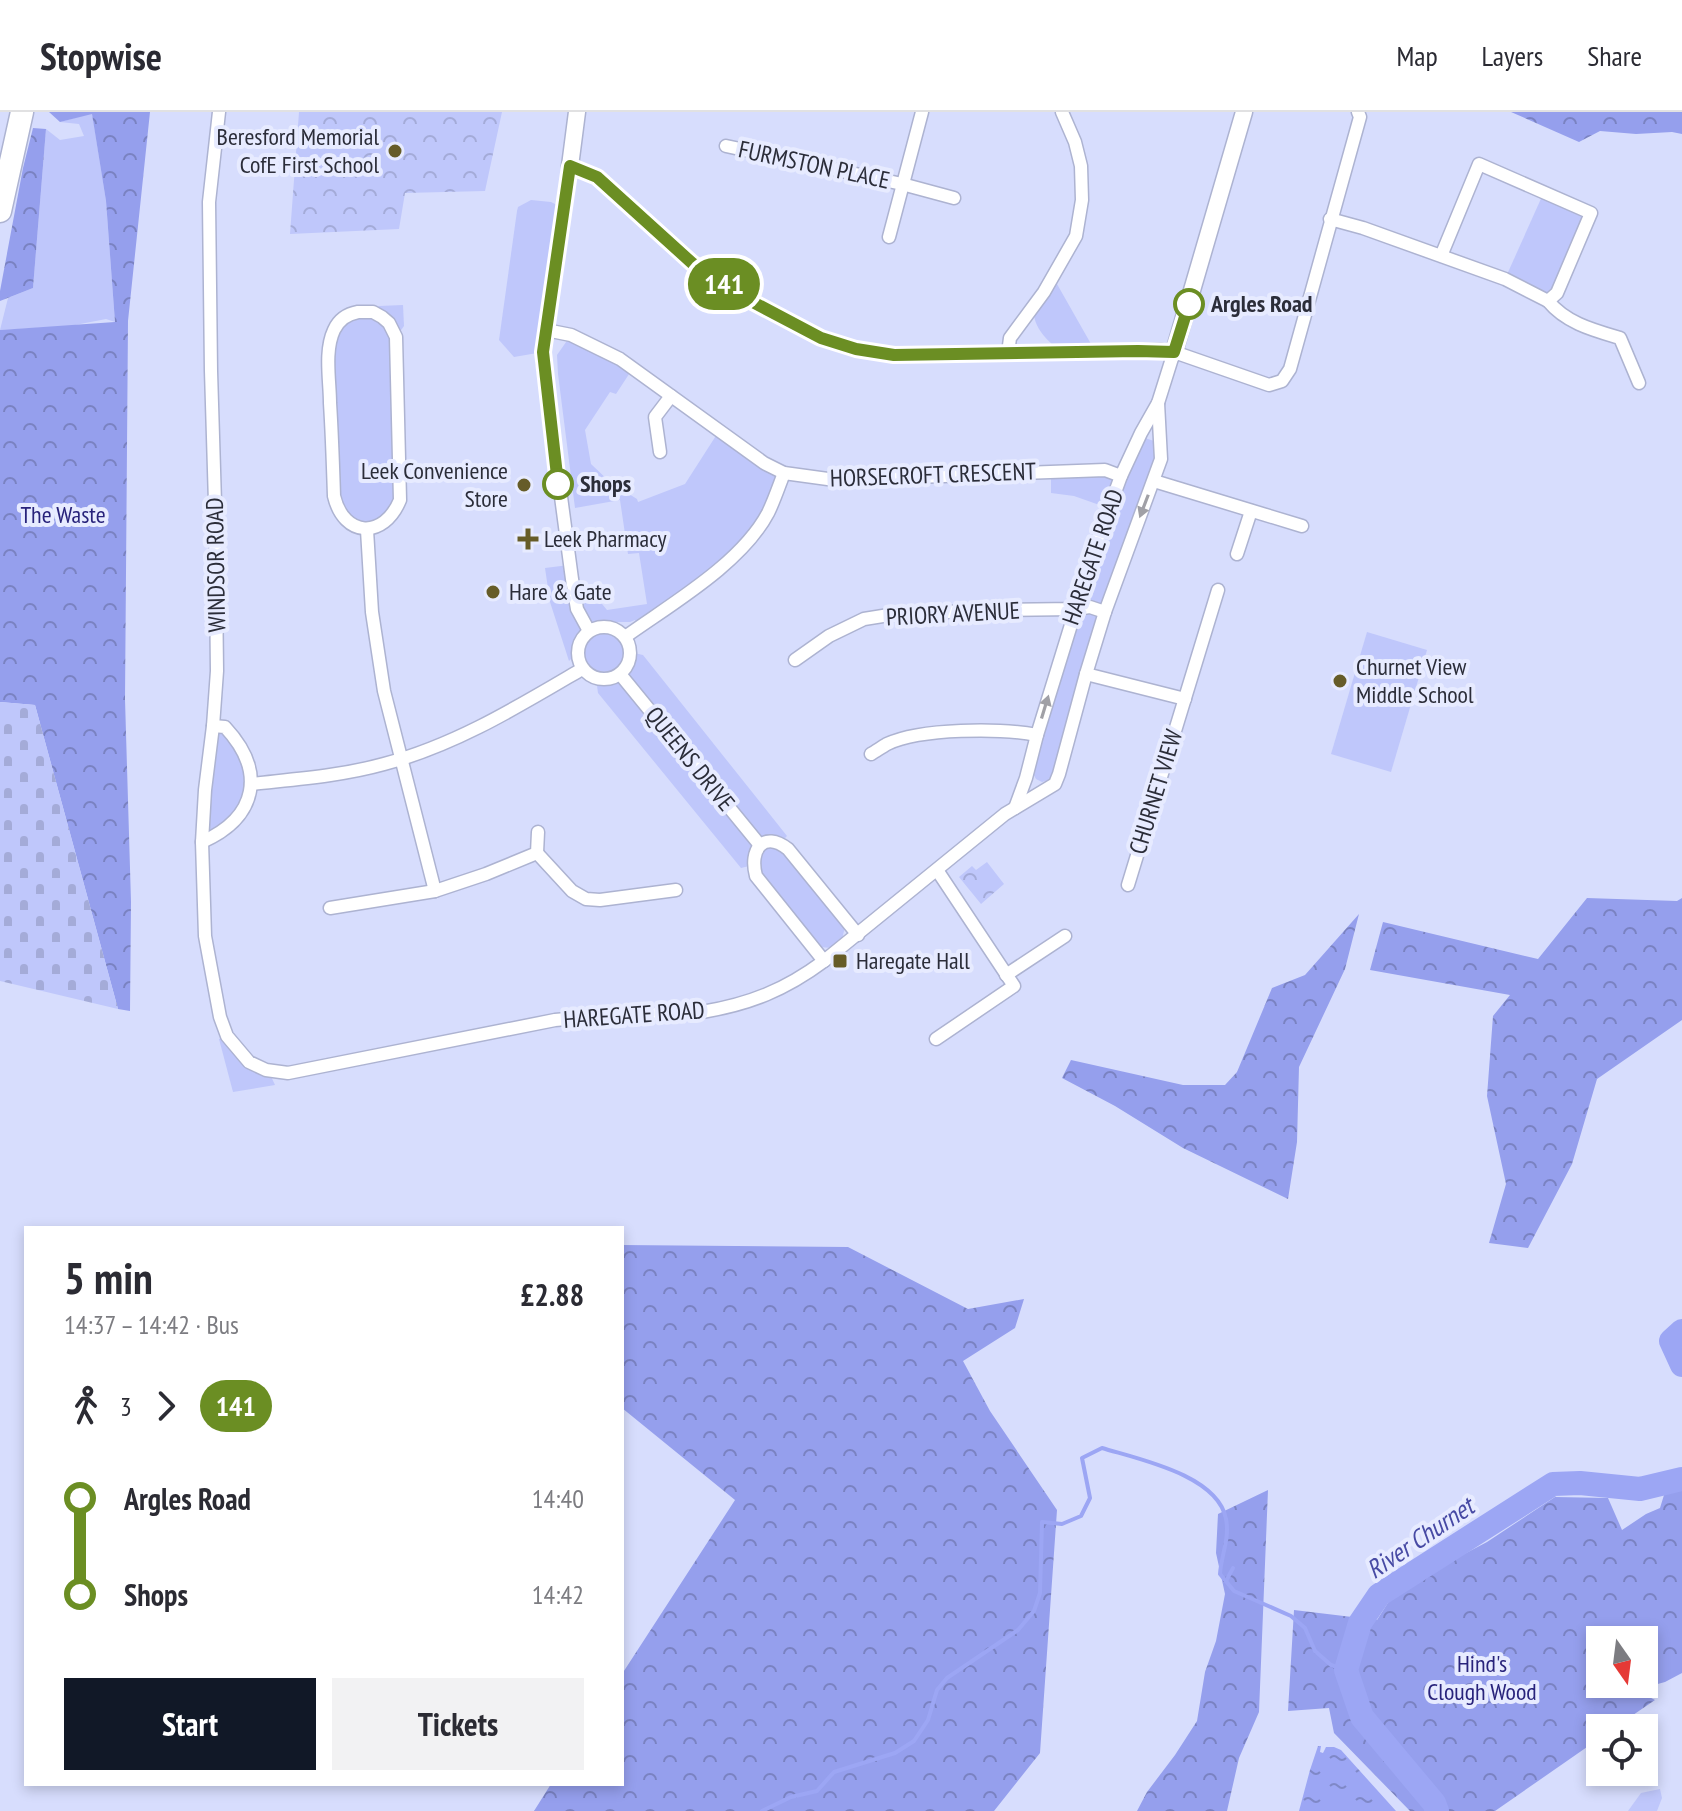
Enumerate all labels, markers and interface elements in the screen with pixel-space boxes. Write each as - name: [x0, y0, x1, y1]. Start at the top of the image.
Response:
- text: Stopwise: [40, 31, 162, 80]
- text: Map: [1396, 37, 1438, 74]
- text: Layers: [1482, 37, 1543, 74]
- text: Share: [1587, 37, 1642, 74]
- place label: Beresford Memorial CofE First School: [217, 121, 379, 180]
- street label: FURMSTON PLACE: [736, 133, 892, 196]
- marker: Beresford Memorial CofE First School: [386, 142, 404, 160]
- line badge: 141: [678, 258, 770, 310]
- text: 141: [704, 265, 744, 302]
- place label: Argles Road: [1210, 288, 1313, 319]
- marker: Argles Road: [1174, 289, 1204, 319]
- place label: Leek Convenience Store: [361, 455, 508, 514]
- street label: HORSECROFT CRESCENT: [829, 455, 1037, 494]
- place label: Shops: [580, 468, 631, 499]
- marker: Shops: [543, 469, 573, 499]
- marker: Leek Convenience Store: [515, 476, 533, 494]
- street label: HAREGATE ROAD: [1055, 485, 1130, 629]
- one-way arrow: [1137, 494, 1150, 518]
- street label: WINDSOR ROAD: [199, 497, 232, 633]
- park label: The Waste: [20, 499, 106, 530]
- place label: Leek Pharmacy: [544, 523, 666, 554]
- marker: Leek Pharmacy: [519, 530, 537, 548]
- place label: Hare & Gate: [509, 576, 612, 607]
- marker: Hare & Gate: [484, 583, 502, 601]
- street label: PRIORY AVENUE: [885, 595, 1021, 632]
- place label: Churnet View Middle School: [1356, 651, 1474, 710]
- marker: Churnet View Middle School: [1331, 672, 1349, 690]
- one-way arrow: [1039, 694, 1052, 718]
- street label: QUEENS DRIVE: [639, 700, 742, 817]
- street label: CHURNET VIEW: [1122, 726, 1189, 858]
- place label: Haregate Hall: [856, 945, 970, 976]
- marker: Haregate Hall: [831, 952, 849, 970]
- street label: HAREGATE ROAD: [562, 994, 706, 1035]
- text: 5 min: [64, 1249, 153, 1306]
- text: £2.88: [520, 1275, 584, 1314]
- text: 14:37 – 14:42 · Bus: [64, 1308, 239, 1341]
- icon: walk: [64, 1384, 108, 1428]
- icon: forward: [144, 1384, 188, 1428]
- text: 141: [216, 1387, 256, 1424]
- text: 3: [120, 1390, 132, 1423]
- text: Argles Road: [124, 1479, 251, 1518]
- text: 14:40: [532, 1482, 584, 1515]
- water label: River Churnet: [1360, 1488, 1482, 1586]
- text: Shops: [124, 1575, 188, 1614]
- text: 14:42: [532, 1578, 584, 1611]
- north arrow: [1586, 1626, 1658, 1698]
- map controls: [1586, 1626, 1658, 1786]
- park label: Hind's Clough Wood: [1427, 1648, 1537, 1707]
- button: Start: [64, 1678, 316, 1770]
- button: Tickets: [332, 1678, 584, 1770]
- button: locate: [1586, 1714, 1658, 1786]

